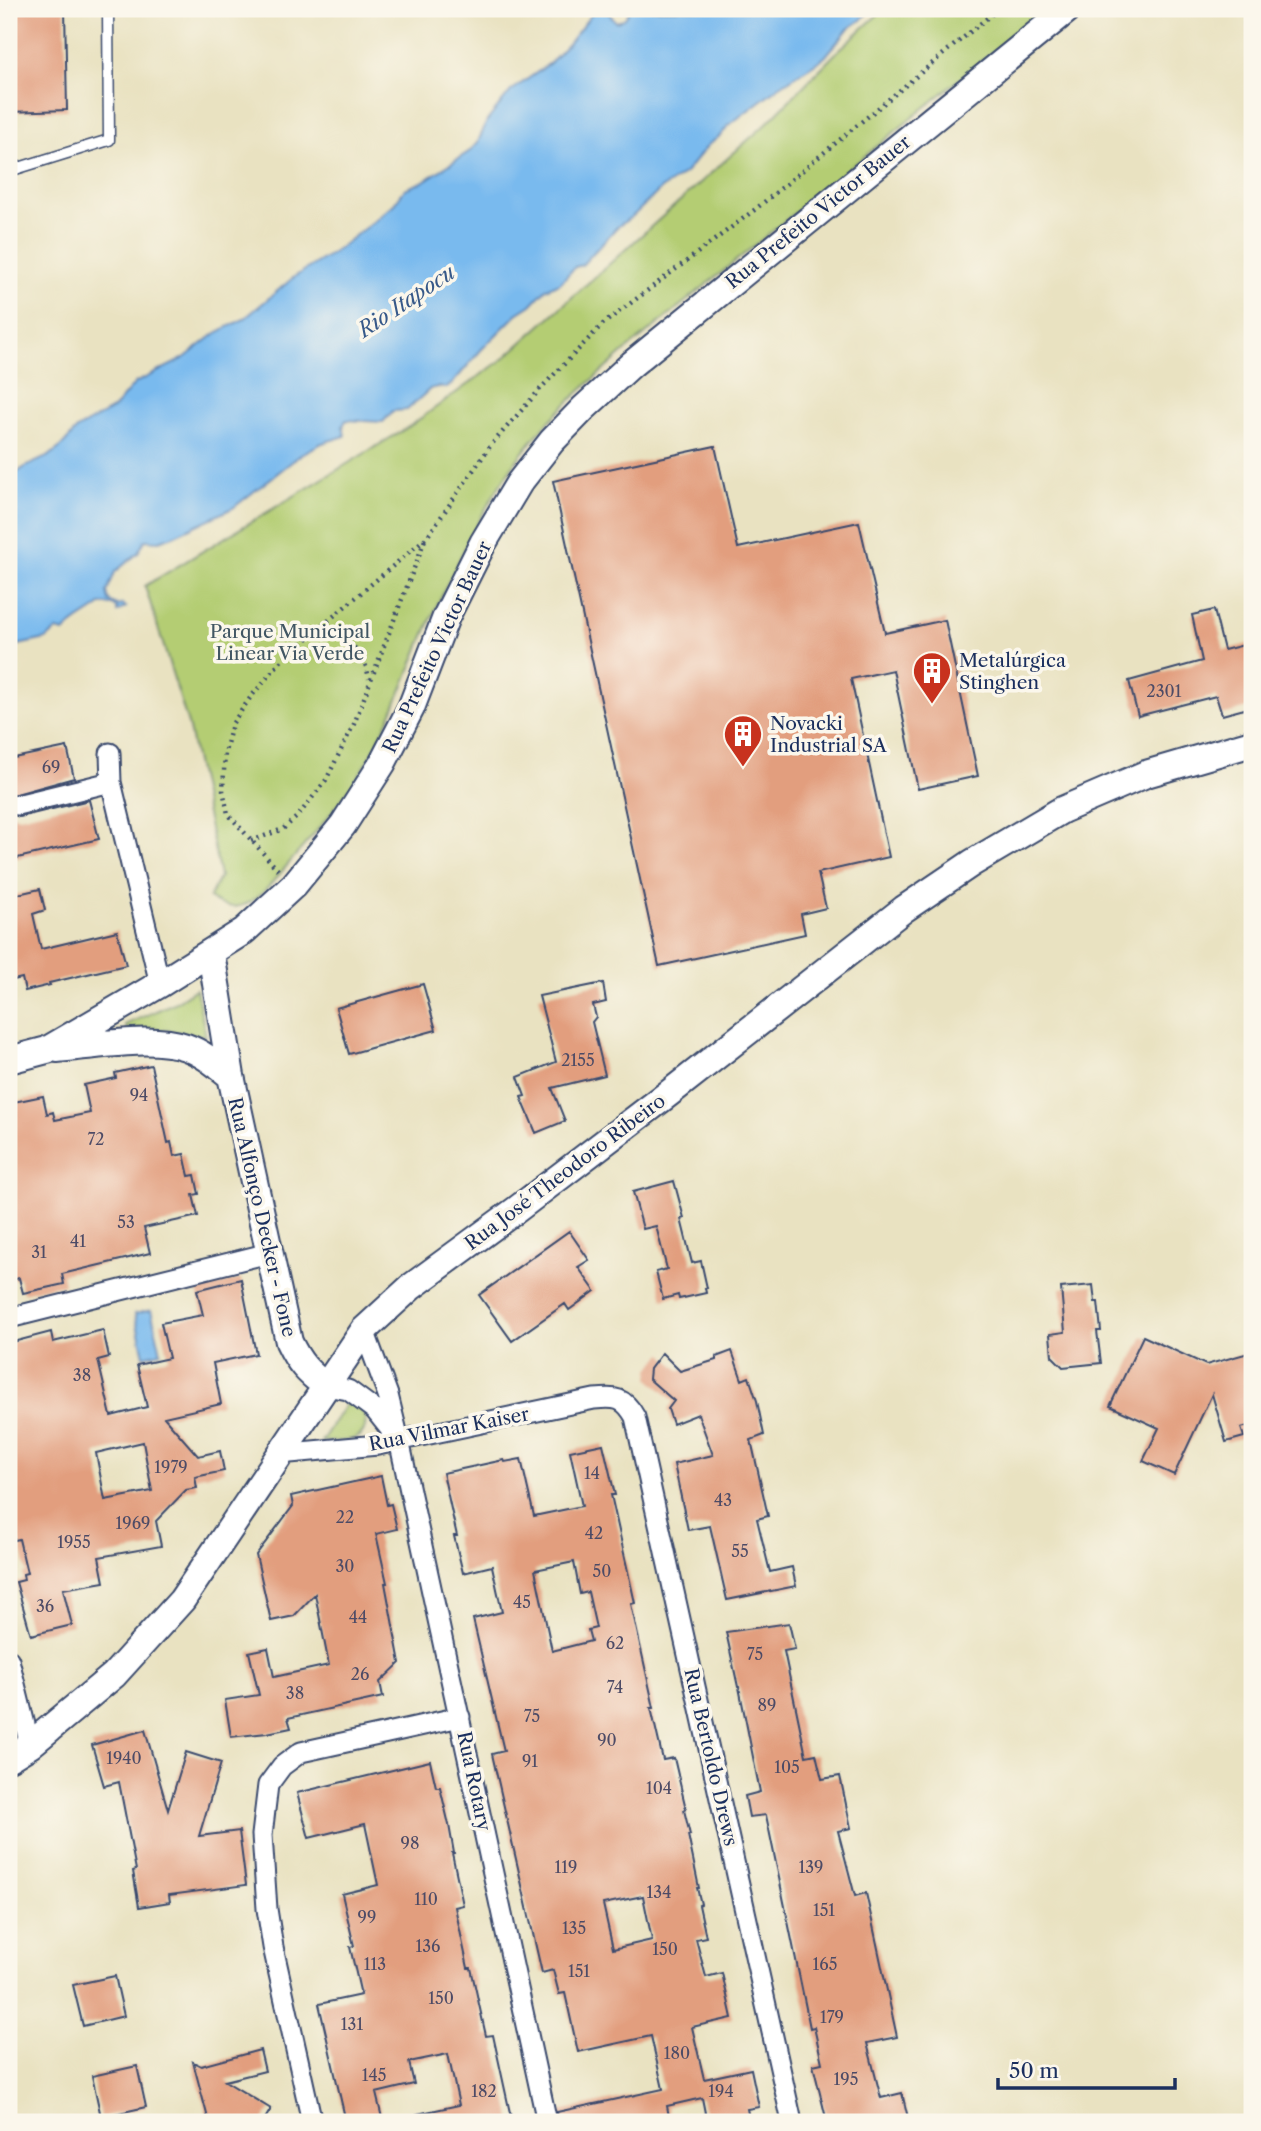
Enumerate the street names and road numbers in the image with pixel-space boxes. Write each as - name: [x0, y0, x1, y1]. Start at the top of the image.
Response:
- street label: Rua Prefeito Victor Bauer: [721, 130, 915, 294]
- street label: Rua Prefeito Victor Bauer: [378, 537, 496, 757]
- street label: Rua José Theodoro Ribeiro: [460, 1089, 670, 1255]
- street label: Rua Alfonço Decker - Fone: [223, 1095, 301, 1339]
- street label: Rua Vilmar Kaiser: [367, 1402, 531, 1456]
- street label: Rua Bertoldo Drews: [679, 1666, 743, 1848]
- street label: Rua Rotary: [452, 1729, 496, 1833]

